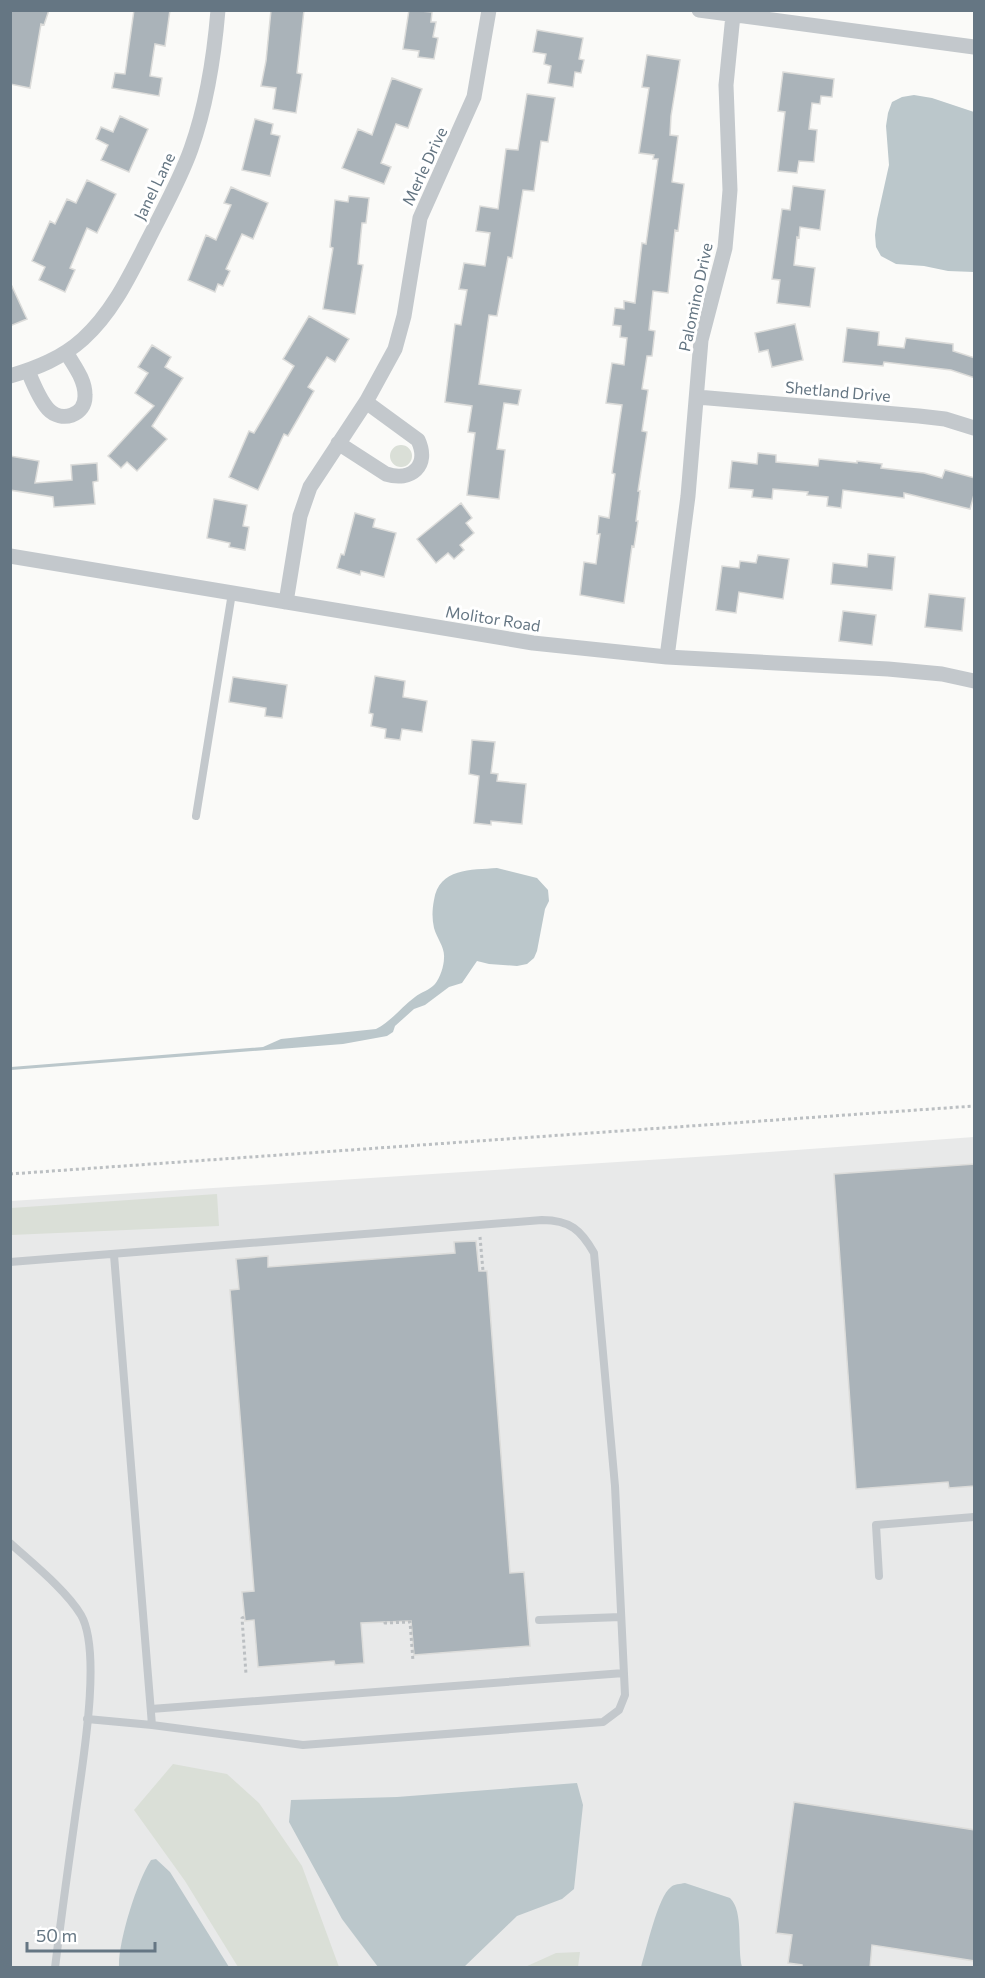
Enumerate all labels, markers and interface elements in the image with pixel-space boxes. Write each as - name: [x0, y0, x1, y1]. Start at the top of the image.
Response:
- street label: Merle Drive: [398, 124, 450, 208]
- street label: Janel Lane: [129, 149, 179, 223]
- street label: Palomino Drive: [674, 241, 716, 353]
- street label: Shetland Drive: [784, 377, 892, 405]
- street label: Molitor Road: [444, 601, 542, 635]
- scale bar: [27, 1915, 154, 1953]
- text: 50 m: [36, 1924, 77, 1946]

